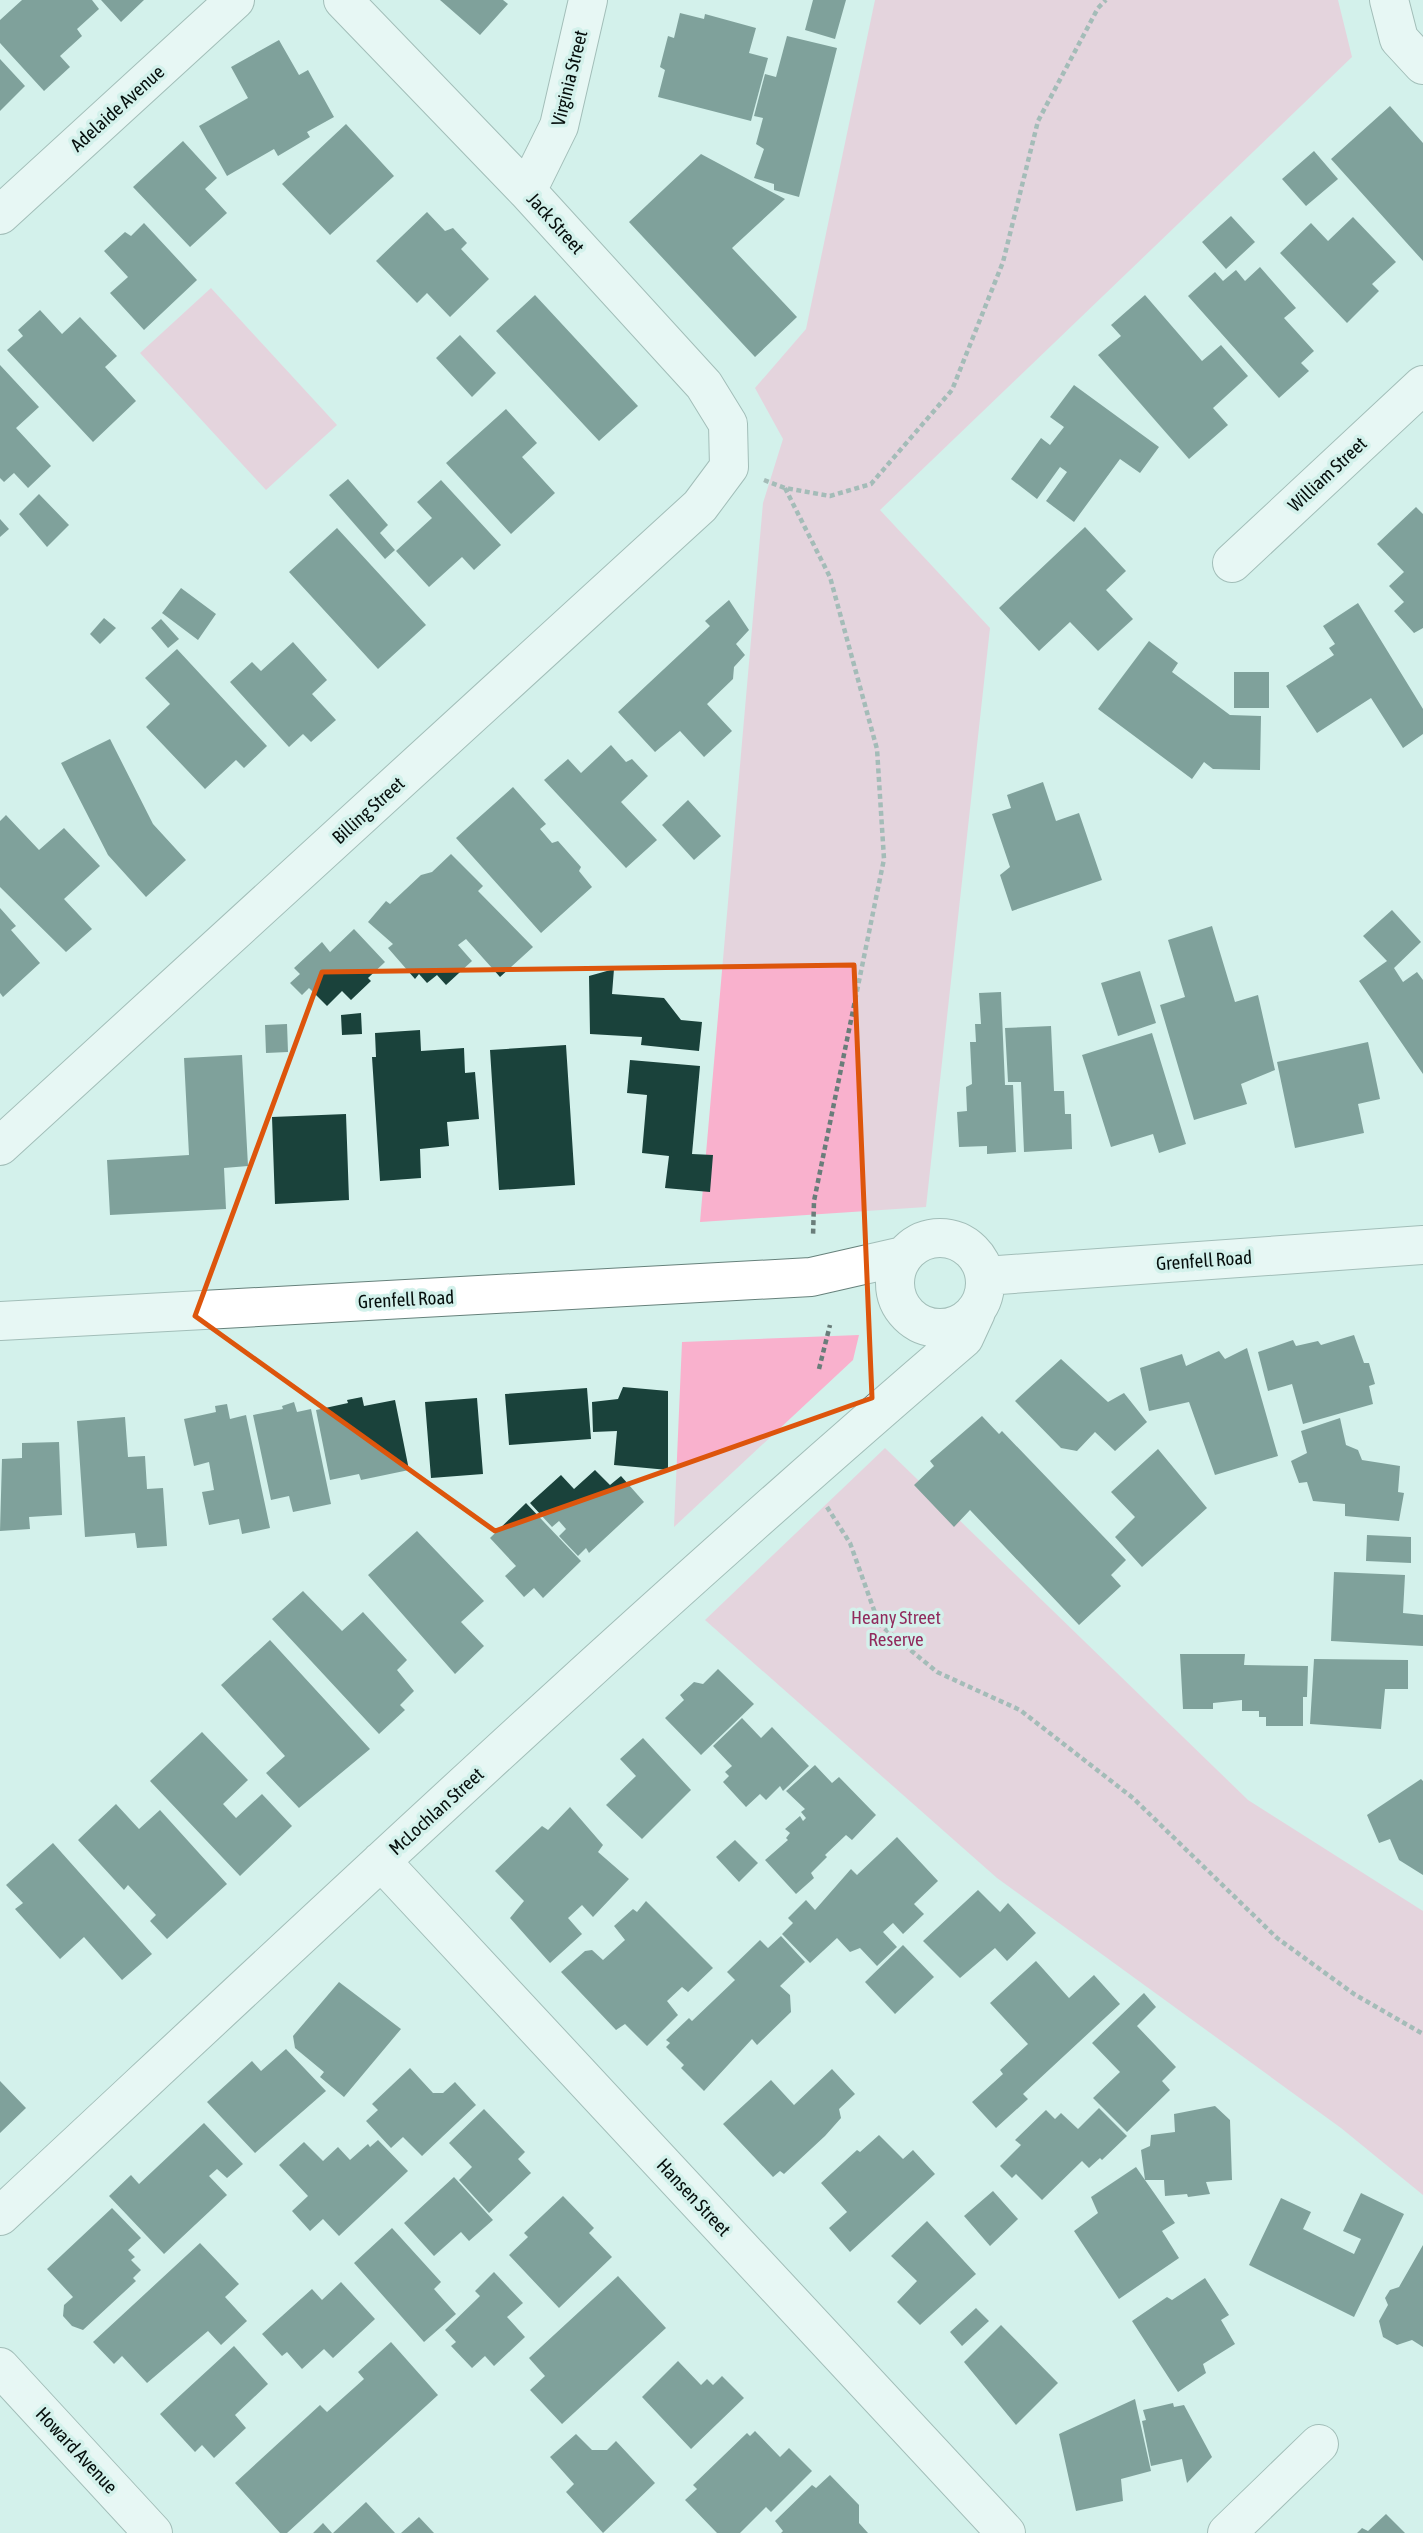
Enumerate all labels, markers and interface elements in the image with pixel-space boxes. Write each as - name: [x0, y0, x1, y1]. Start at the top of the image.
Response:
- street label: Virginia Street: [546, 28, 592, 128]
- street label: Adelaide Avenue: [66, 60, 168, 156]
- street label: Jack Street: [523, 188, 589, 258]
- street label: William Street: [1283, 432, 1371, 516]
- street label: Billing Street: [327, 772, 409, 848]
- street label: Grenfell Road: [1155, 1246, 1253, 1274]
- street label: Grenfell Road: [357, 1285, 455, 1313]
- park label: Heany Street Reserve: [851, 1606, 941, 1650]
- street label: McLochlan Street: [384, 1763, 488, 1859]
- street label: Hansen Street: [653, 2154, 735, 2240]
- street label: Howard Avenue: [32, 2402, 122, 2498]

